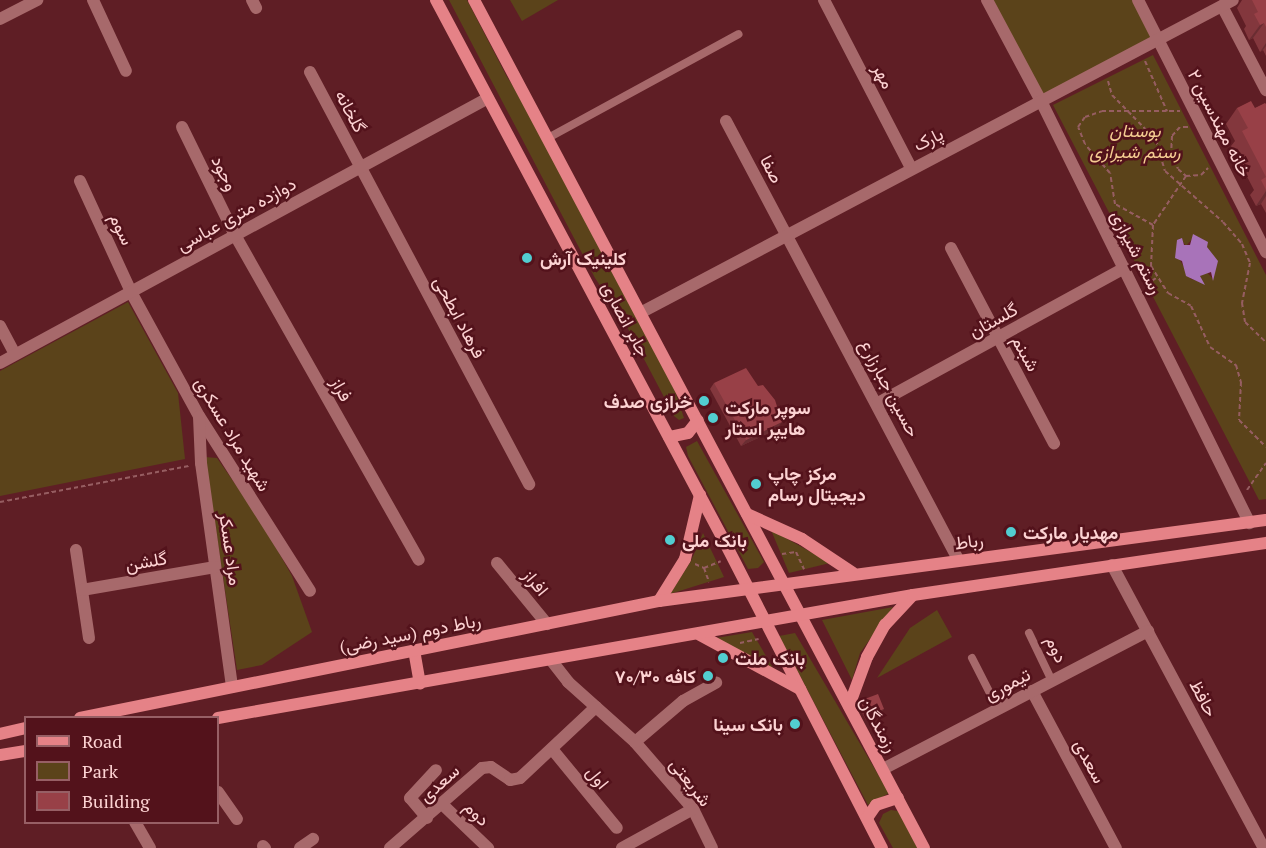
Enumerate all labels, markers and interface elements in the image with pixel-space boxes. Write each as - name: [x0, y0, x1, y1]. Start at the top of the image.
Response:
- street label: مهر: [869, 60, 899, 92]
- street label: خانه مهندسین ۲: [1184, 66, 1256, 180]
- street label: گلخانه: [331, 86, 371, 136]
- park label: بوستان رستم شیرازی: [1089, 120, 1181, 162]
- street label: پارک: [909, 122, 947, 156]
- street label: صفا: [756, 151, 788, 187]
- street label: وجود: [207, 152, 243, 194]
- street label: دوازده متری عباسی: [173, 172, 299, 256]
- street label: رستم شیرازی: [1107, 206, 1167, 298]
- street label: سوم: [105, 210, 139, 248]
- place label: کلینیک آرش: [540, 247, 626, 269]
- marker: کلینیک آرش: [518, 249, 536, 267]
- street label: فرهاد ابطحی: [429, 272, 491, 362]
- street label: جابر انصاری: [597, 278, 655, 360]
- street label: گلستان: [965, 298, 1021, 342]
- street label: شبنم: [1007, 331, 1045, 375]
- street label: حسین جبارزارع: [855, 336, 925, 440]
- street label: شهید مراد عسکری: [190, 373, 276, 495]
- street label: فراز: [327, 373, 357, 405]
- place label: خرازی صدف: [604, 390, 692, 412]
- marker: خرازی صدف: [697, 394, 711, 408]
- place label: سوپر مارکت هایپر استار: [725, 397, 811, 440]
- marker: سوپر مارکت هایپر استار: [706, 411, 720, 425]
- place label: مرکز چاپ دیجیتال رسام: [768, 463, 866, 506]
- marker: مرکز چاپ دیجیتال رسام: [749, 477, 763, 491]
- street label: مراد عسکر: [215, 511, 247, 587]
- place label: مهدیار مارکت: [1023, 521, 1118, 543]
- marker: مهدیار مارکت: [1004, 525, 1018, 539]
- place label: بانک ملی: [682, 529, 747, 551]
- street label: رباط: [953, 529, 985, 553]
- marker: بانک ملی: [663, 533, 677, 547]
- street label: گلشن: [123, 547, 169, 575]
- street label: افراز: [519, 564, 553, 600]
- street label: رباط دوم (سید رضی): [337, 609, 483, 657]
- street label: دوم: [1041, 632, 1073, 666]
- place label: بانک ملت: [735, 647, 805, 669]
- marker: بانک ملت: [716, 651, 730, 665]
- street label: تیموری: [980, 663, 1034, 705]
- place label: کافه ۷۰/۳۰: [615, 665, 696, 687]
- marker: کافه ۷۰/۳۰: [701, 669, 715, 683]
- street label: حافظ: [1185, 676, 1223, 720]
- street label: رزمندگان: [855, 692, 903, 756]
- place label: بانک سینا: [713, 713, 783, 735]
- legend: [24, 716, 219, 824]
- marker: بانک سینا: [788, 717, 802, 731]
- text: Road: [82, 729, 122, 753]
- street label: سعدی: [1069, 735, 1111, 787]
- street label: شریعتی: [666, 754, 716, 810]
- text: Park: [82, 759, 118, 783]
- street label: سعدی: [414, 759, 464, 807]
- street label: اول: [582, 761, 614, 793]
- text: Building: [82, 789, 150, 813]
- street label: دوم: [460, 796, 494, 830]

